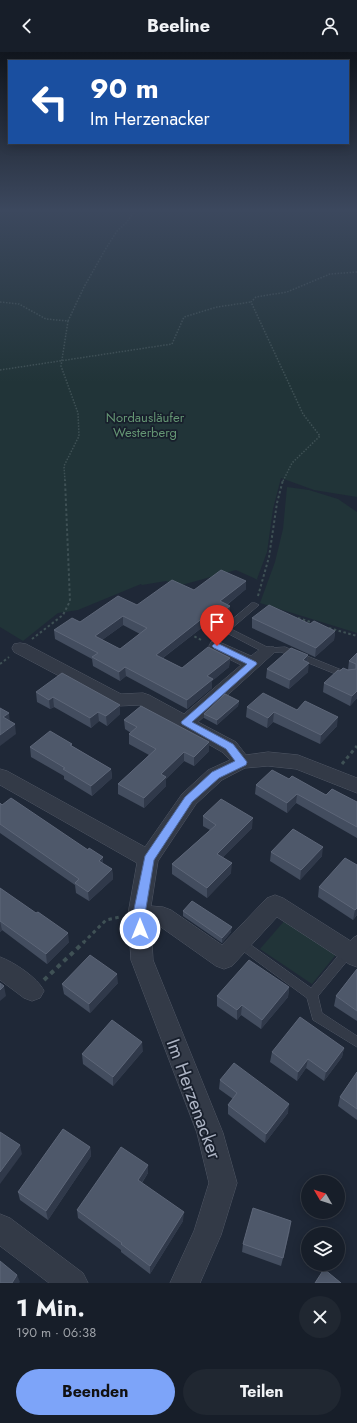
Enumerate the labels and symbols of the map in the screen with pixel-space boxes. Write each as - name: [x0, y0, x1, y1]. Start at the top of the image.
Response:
- park label: Nordausläufer Westerberg: [106, 408, 185, 442]
- pin: [200, 605, 234, 646]
- position arrow: [119, 908, 161, 950]
- street label: Im Herzenacker: [160, 1035, 228, 1163]
- north arrow: [301, 1175, 345, 1219]

